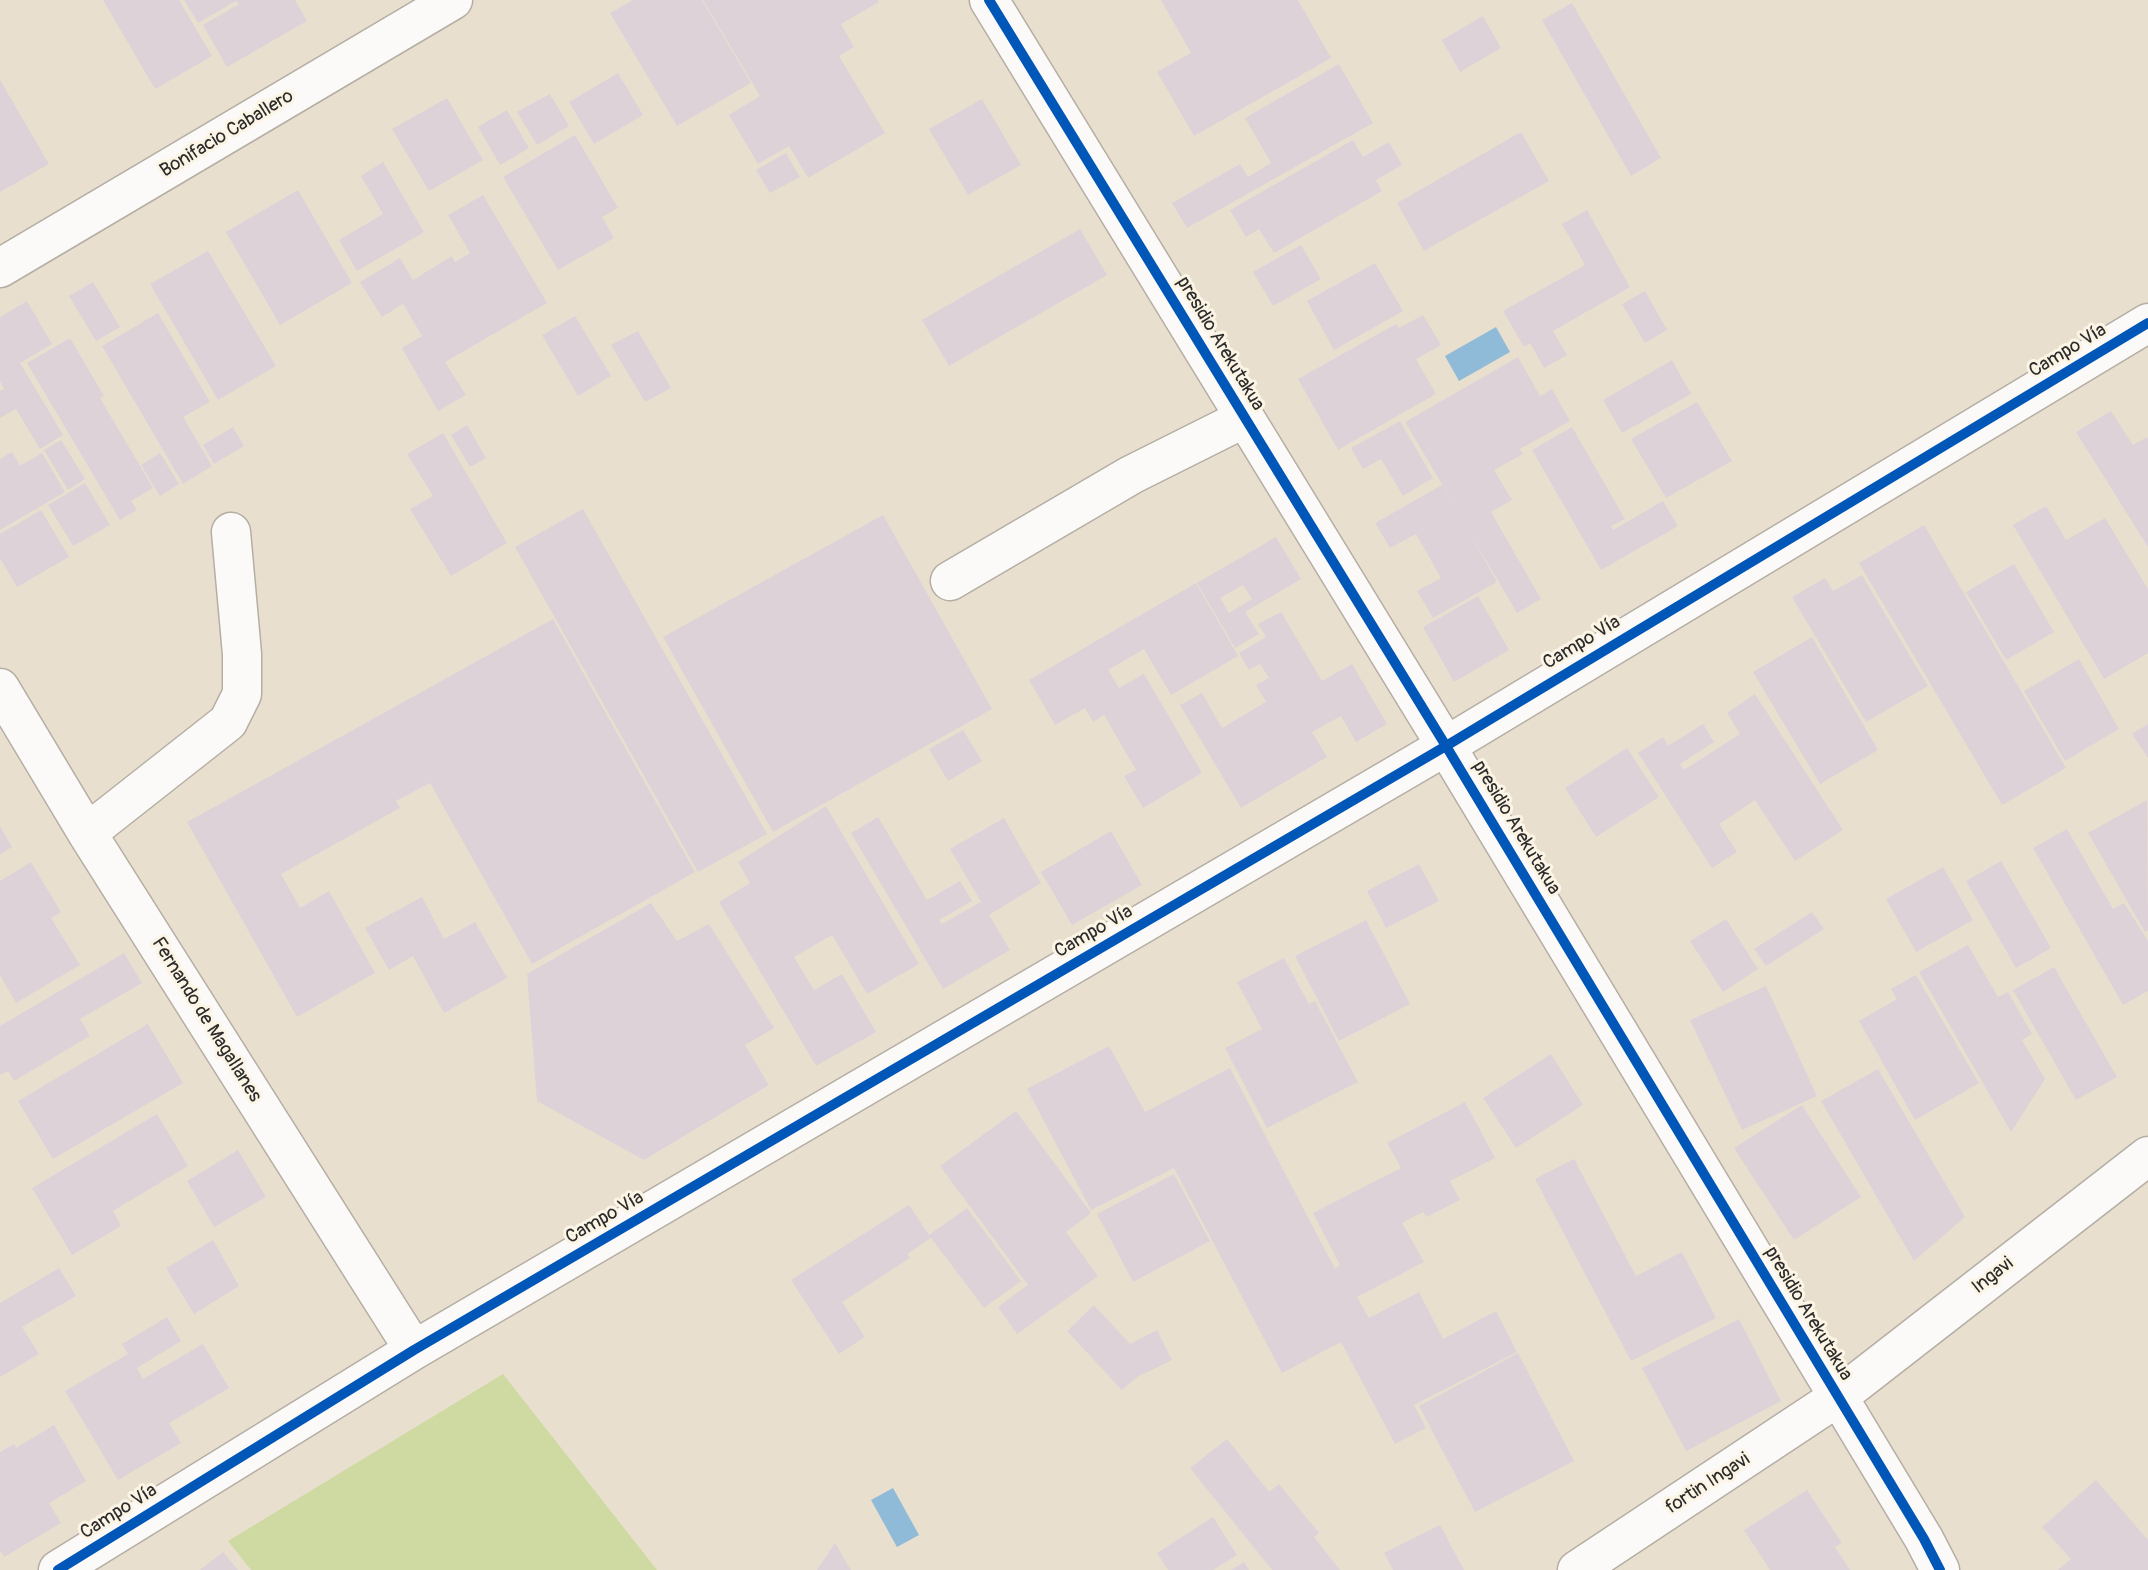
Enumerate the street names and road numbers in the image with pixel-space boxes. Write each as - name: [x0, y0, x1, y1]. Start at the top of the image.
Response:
- street label: Bonifacio Caballero: [156, 85, 298, 183]
- street label: presidio Arekutakua: [1171, 273, 1269, 415]
- street label: Campo Vía: [2025, 319, 2111, 383]
- street label: Campo Vía: [1539, 611, 1625, 675]
- street label: presidio Arekutakua: [1467, 757, 1565, 899]
- street label: Campo Vía: [1051, 901, 1137, 963]
- street label: Fernando de Magallanes: [146, 933, 266, 1107]
- street label: Campo Vía: [562, 1187, 648, 1249]
- street label: presidio Arekutakua: [1759, 1243, 1857, 1385]
- street label: Ingavi: [1968, 1253, 2018, 1299]
- street label: fortin Ingavi: [1662, 1448, 1754, 1520]
- street label: Campo Vía: [76, 1479, 162, 1545]

